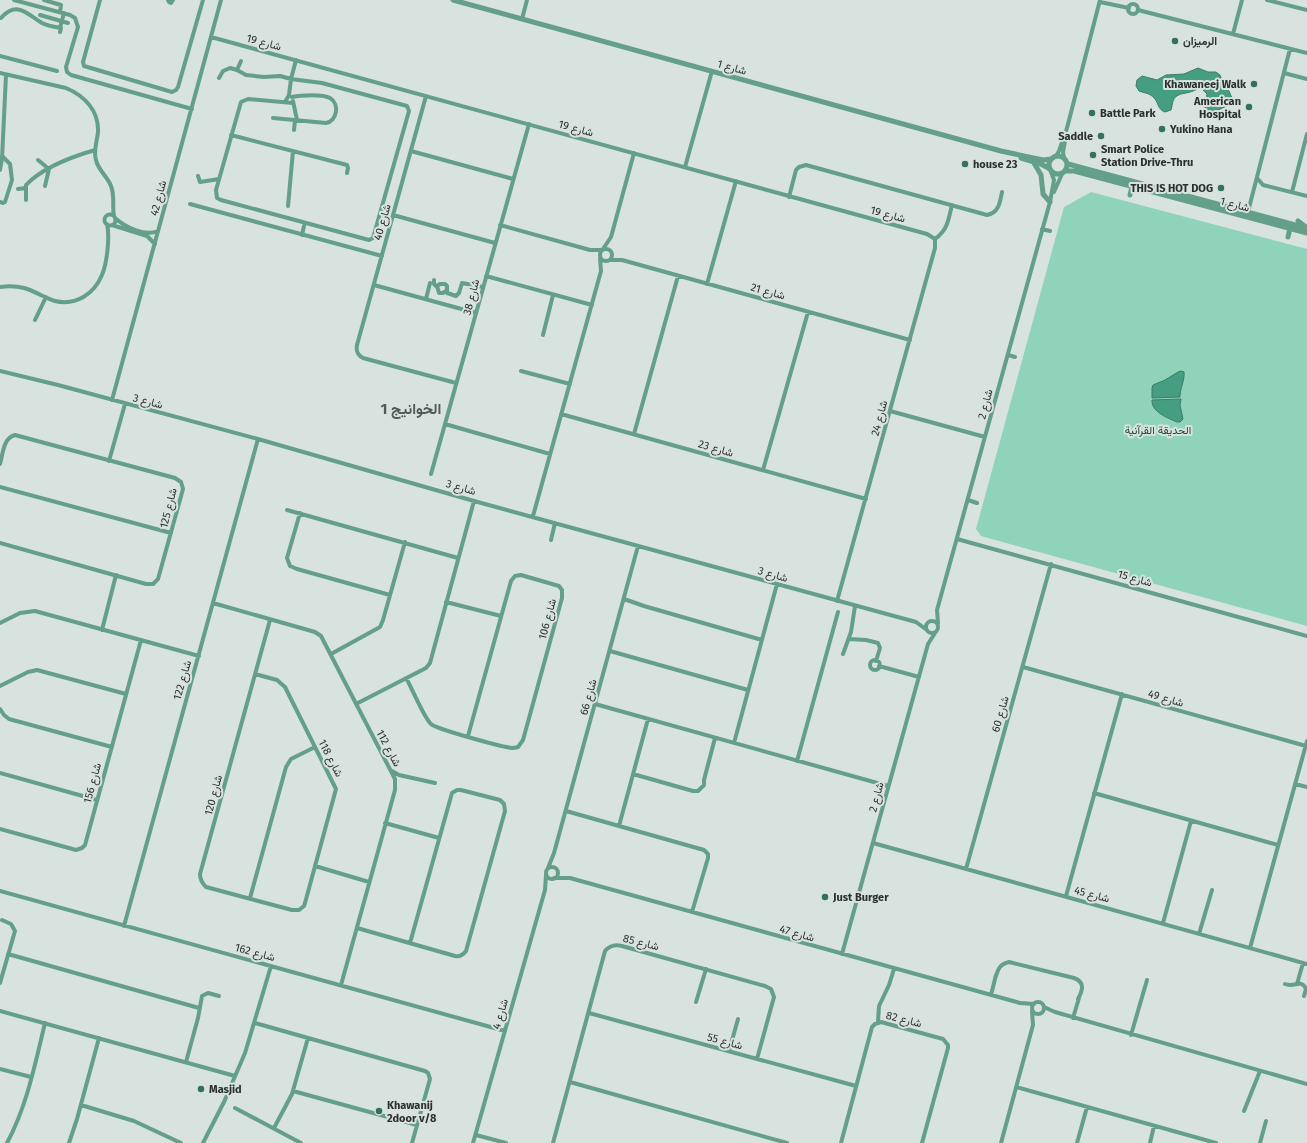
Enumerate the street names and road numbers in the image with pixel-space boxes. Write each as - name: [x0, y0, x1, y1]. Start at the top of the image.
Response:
- street label: شارع 19: [245, 32, 283, 54]
- street label: شارع 1: [715, 57, 748, 79]
- street label: شارع 19: [557, 118, 595, 140]
- street label: شارع 42: [148, 179, 170, 218]
- street label: شارع 1: [1219, 195, 1251, 215]
- street label: شارع 40: [371, 202, 395, 242]
- street label: شارع 19: [869, 204, 907, 226]
- street label: شارع 38: [460, 277, 484, 317]
- street label: شارع 21: [749, 281, 787, 303]
- street label: شارع 2: [975, 387, 997, 421]
- street label: شارع 3: [131, 391, 165, 413]
- street label: شارع 24: [869, 399, 891, 437]
- street label: شارع 23: [697, 437, 735, 461]
- street label: شارع 3: [444, 477, 478, 499]
- street label: شارع 125: [157, 486, 181, 530]
- street label: شارع 3: [756, 564, 790, 586]
- street label: شارع 15: [1116, 567, 1154, 591]
- street label: شارع 106: [536, 597, 560, 641]
- street label: شارع 122: [171, 658, 195, 702]
- street label: شارع 66: [577, 677, 601, 717]
- street label: شارع 49: [1146, 687, 1185, 711]
- street label: شارع 60: [989, 694, 1013, 734]
- street label: شارع 112: [373, 728, 404, 770]
- street label: شارع 118: [315, 737, 346, 780]
- street label: شارع 156: [81, 761, 105, 805]
- street label: شارع 120: [202, 773, 226, 817]
- street label: شارع 2: [866, 780, 888, 814]
- street label: شارع 45: [1072, 884, 1111, 907]
- street label: شارع 47: [778, 922, 816, 946]
- street label: شارع 85: [621, 932, 661, 954]
- street label: شارع 162: [233, 941, 277, 965]
- street label: شارع 4: [490, 997, 512, 1031]
- street label: شارع 82: [884, 1009, 923, 1031]
- street label: شارع 55: [706, 1031, 744, 1053]

